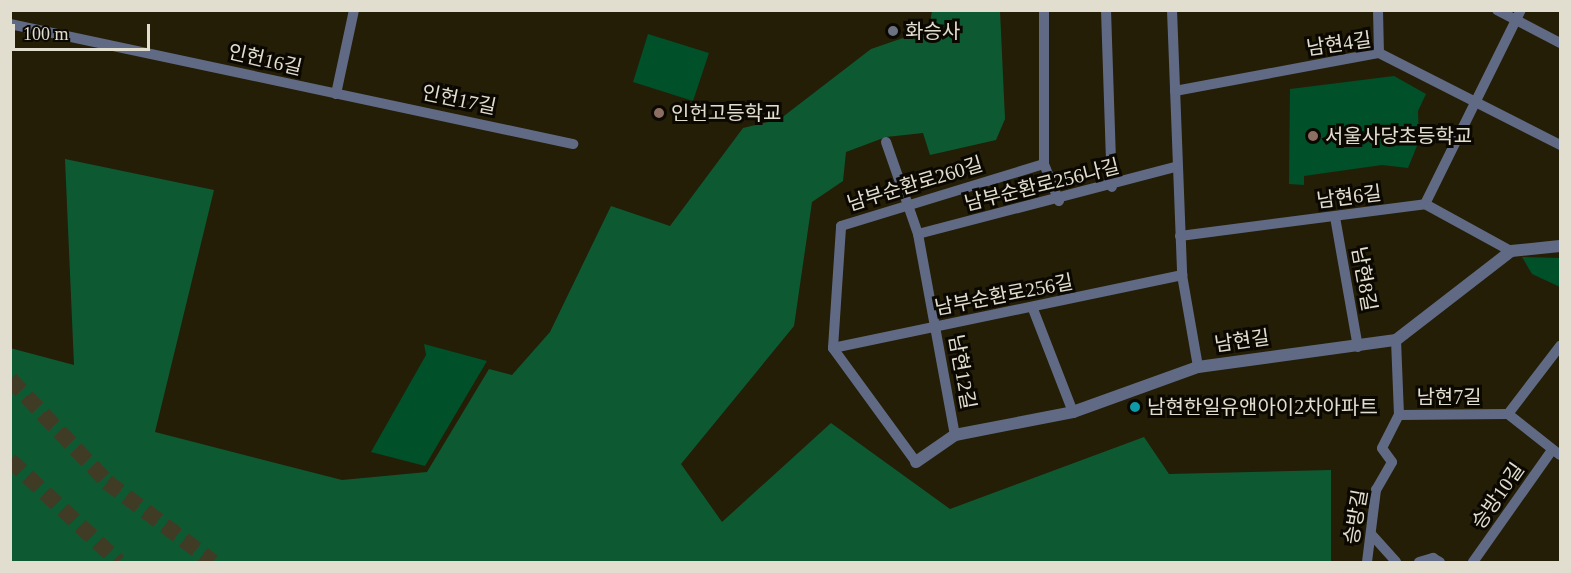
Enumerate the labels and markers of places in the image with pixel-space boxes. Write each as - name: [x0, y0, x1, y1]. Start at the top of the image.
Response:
- place label: 화승사: [905, 19, 960, 43]
- marker: 화승사: [886, 24, 900, 38]
- place label: 인헌고등학교: [671, 101, 781, 125]
- marker: 인헌고등학교: [652, 106, 666, 120]
- place label: 서울사당초등학교: [1325, 124, 1472, 148]
- marker: 서울사당초등학교: [1306, 129, 1320, 143]
- place label: 남현한일유앤아이2차아파트: [1147, 395, 1378, 419]
- marker: 남현한일유앤아이2차아파트: [1128, 400, 1142, 414]

